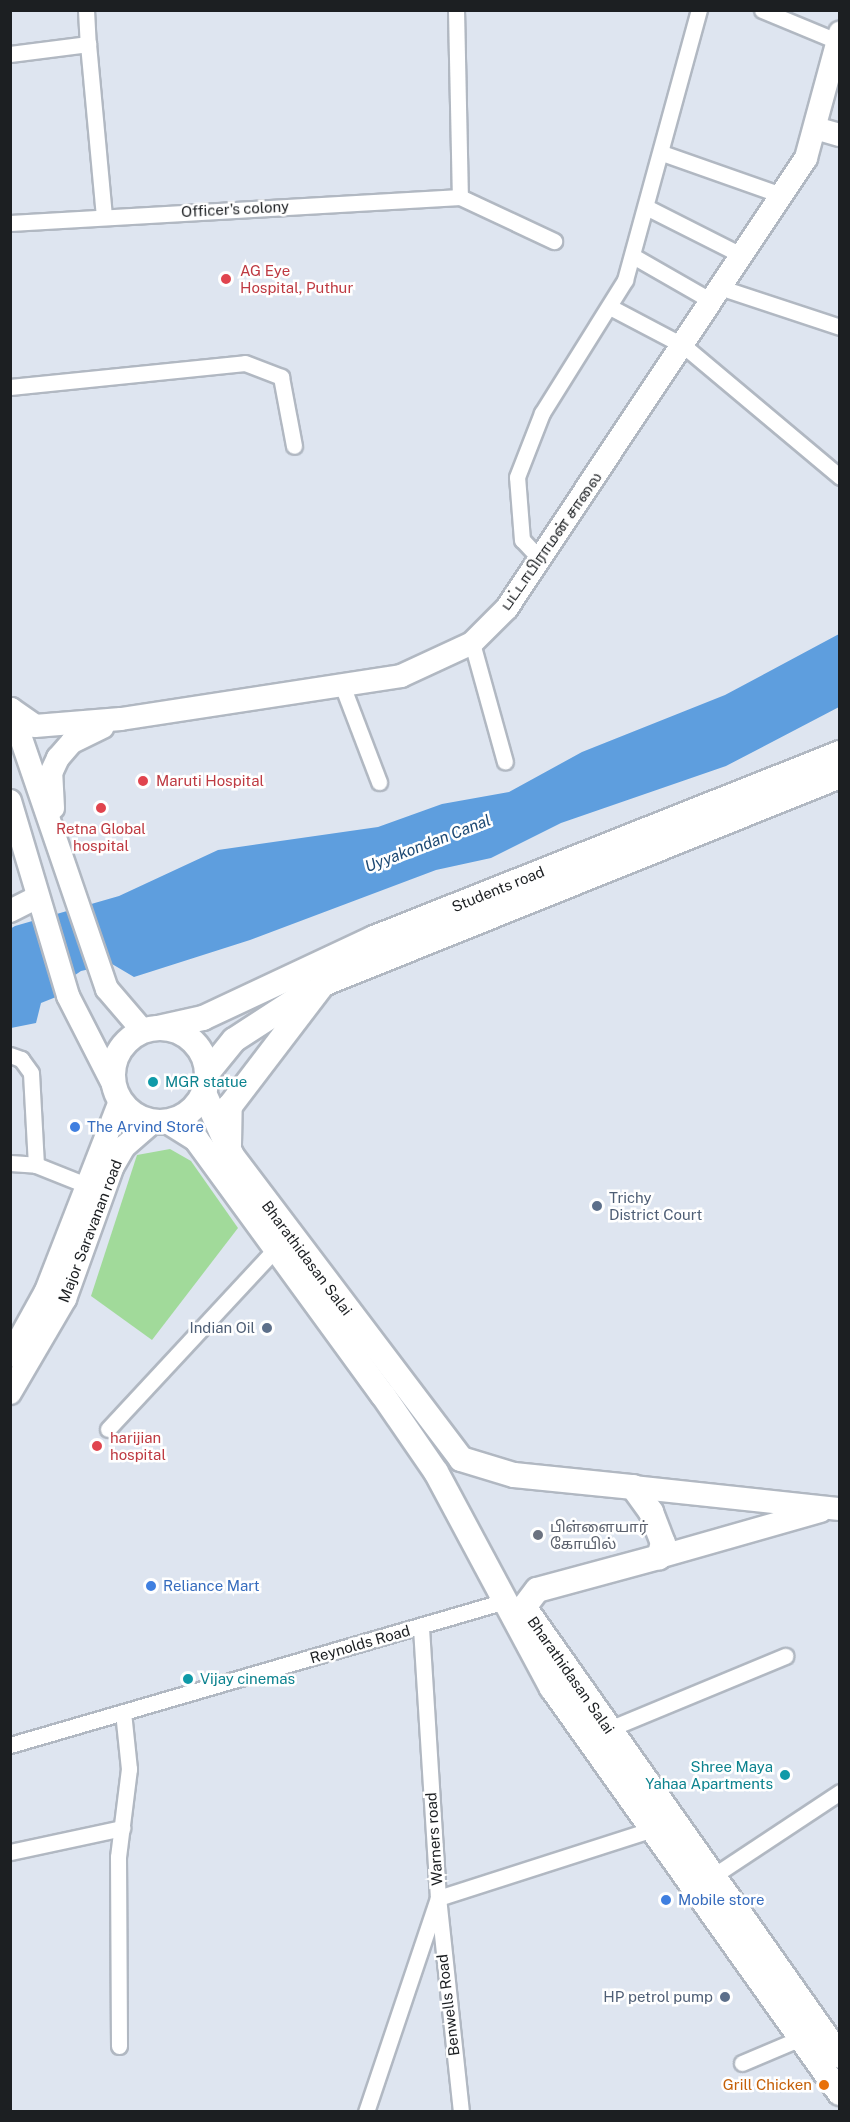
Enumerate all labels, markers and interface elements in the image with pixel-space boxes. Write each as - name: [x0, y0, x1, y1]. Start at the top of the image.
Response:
- street label: Officer's colony: [181, 197, 289, 221]
- place label: AG Eye Hospital, Puthur: [240, 261, 353, 296]
- marker: AG Eye Hospital, Puthur: [217, 270, 235, 288]
- street label: பட்டாபிராமன் சாலை: [496, 468, 606, 614]
- marker: Maruti Hospital: [134, 772, 152, 790]
- place label: Maruti Hospital: [156, 772, 264, 790]
- marker: Retna Global hospital: [92, 799, 110, 817]
- water label: Uyyakondan Canal: [362, 811, 494, 877]
- place label: Retna Global hospital: [56, 819, 146, 854]
- street label: Students road: [449, 862, 547, 916]
- place label: MGR statue: [165, 1073, 247, 1091]
- marker: MGR statue: [146, 1075, 160, 1089]
- place label: The Arvind Store: [87, 1118, 204, 1136]
- marker: The Arvind Store: [68, 1120, 82, 1134]
- street label: Major Saravanan road: [54, 1157, 126, 1305]
- place label: Trichy District Court: [609, 1188, 702, 1223]
- street label: Bharathidasan Salai: [258, 1197, 356, 1319]
- marker: Trichy District Court: [590, 1199, 604, 1213]
- place label: Indian Oil: [189, 1319, 255, 1337]
- marker: Indian Oil: [260, 1321, 274, 1335]
- place label: harijian hospital: [110, 1428, 166, 1463]
- marker: harijian hospital: [88, 1437, 106, 1455]
- place label: பிள்ளையார் கோயில்: [550, 1517, 648, 1552]
- marker: பிள்ளையார் கோயில்: [531, 1528, 545, 1542]
- place label: Reliance Mart: [163, 1577, 260, 1595]
- marker: Reliance Mart: [144, 1579, 158, 1593]
- street label: Bharathidasan Salai: [524, 1613, 618, 1737]
- street label: Reynolds Road: [308, 1621, 412, 1667]
- place label: Vijay cinemas: [200, 1670, 295, 1688]
- marker: Vijay cinemas: [181, 1672, 195, 1686]
- place label: Shree Maya Yahaa Apartments: [645, 1757, 773, 1792]
- marker: Shree Maya Yahaa Apartments: [778, 1768, 792, 1782]
- street label: Warners road: [422, 1792, 446, 1886]
- place label: Mobile store: [678, 1891, 765, 1909]
- marker: Mobile store: [659, 1893, 673, 1907]
- street label: Benwells Road: [433, 1953, 463, 2057]
- place label: HP petrol pump: [603, 1988, 713, 2006]
- marker: HP petrol pump: [718, 1990, 732, 2004]
- place label: Grill Chicken: [723, 2076, 812, 2094]
- marker: Grill Chicken: [817, 2078, 831, 2092]

